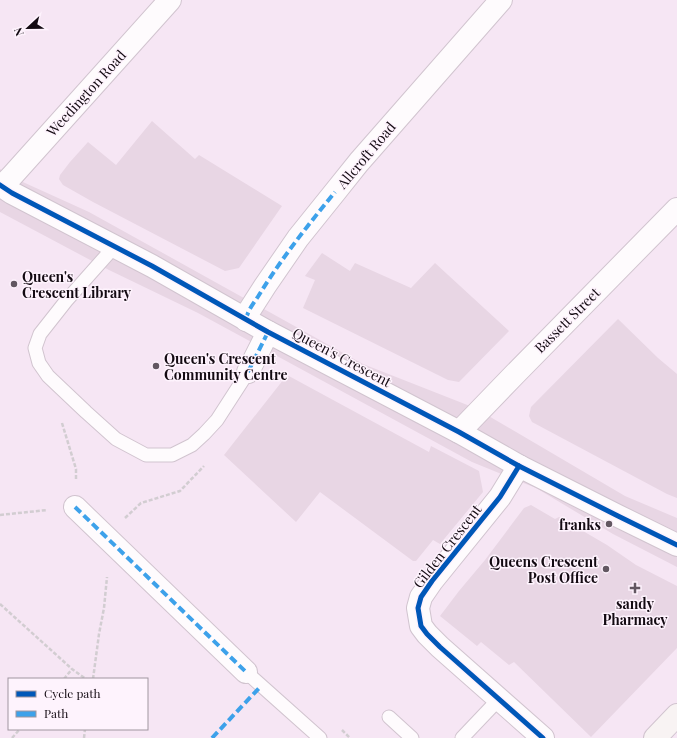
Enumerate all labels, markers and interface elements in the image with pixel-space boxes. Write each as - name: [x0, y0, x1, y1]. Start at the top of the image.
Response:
- north arrow: [8, 8, 48, 48]
- text: N: [10, 25, 27, 38]
- street label: Weedington Road: [41, 46, 130, 141]
- street label: Allcroft Road: [332, 118, 400, 193]
- place label: Queen's Crescent Library: [22, 267, 132, 302]
- marker: Queen's Crescent Library: [9, 279, 19, 289]
- street label: Bassett Street: [530, 282, 605, 357]
- street label: Queen's Crescent: [289, 323, 396, 392]
- place label: Queen's Crescent Community Centre: [164, 349, 287, 384]
- marker: Queen's Crescent Community Centre: [151, 361, 161, 371]
- street label: Gilden Crescent: [408, 500, 486, 592]
- place label: franks: [559, 515, 601, 534]
- marker: franks: [604, 519, 614, 529]
- place label: Queens Crescent Post Office: [489, 552, 598, 587]
- marker: Queens Crescent Post Office: [601, 564, 611, 574]
- marker: sandy Pharmacy: [630, 583, 640, 593]
- place label: sandy Pharmacy: [602, 594, 668, 629]
- legend: [8, 678, 148, 730]
- text: Cycle path: [44, 685, 101, 701]
- text: Path: [44, 705, 68, 721]

